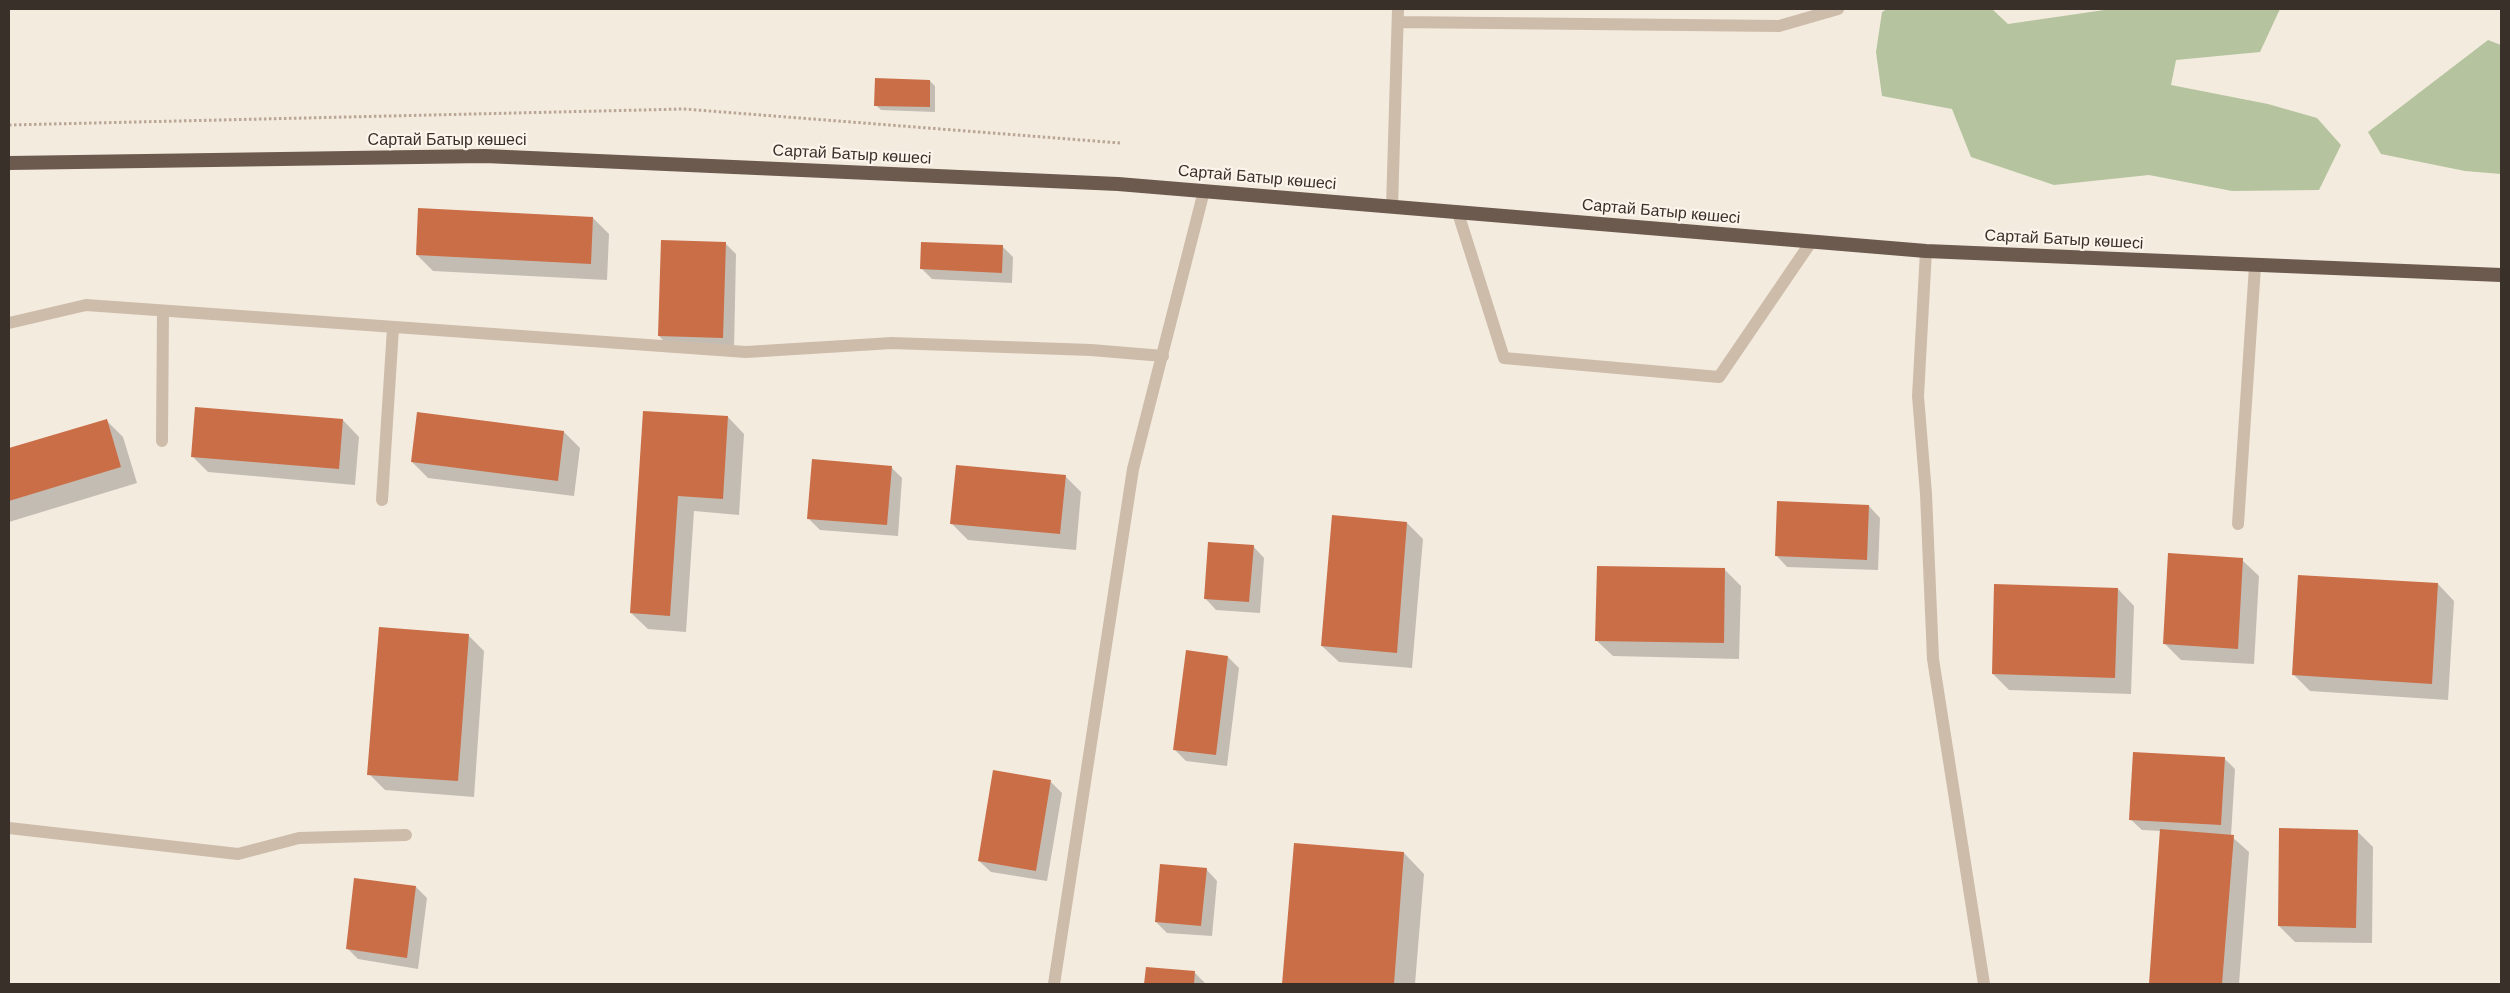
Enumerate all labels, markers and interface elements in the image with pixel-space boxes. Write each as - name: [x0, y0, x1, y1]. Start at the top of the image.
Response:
- street label: Сартай Батыр көшесі: [367, 131, 527, 151]
- street label: Сартай Батыр көшесі: [772, 141, 932, 169]
- street label: Сартай Батыр көшесі: [1177, 162, 1337, 194]
- street label: Сартай Батыр көшесі: [1581, 196, 1741, 228]
- street label: Сартай Батыр көшесі: [1984, 226, 2144, 254]

